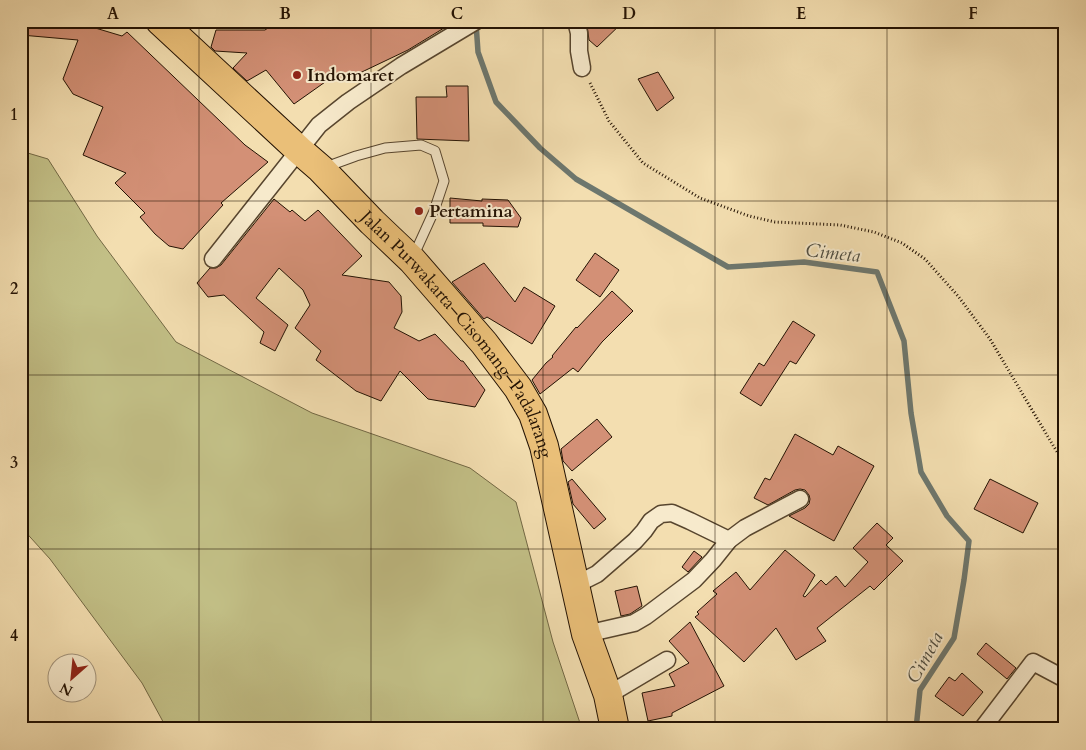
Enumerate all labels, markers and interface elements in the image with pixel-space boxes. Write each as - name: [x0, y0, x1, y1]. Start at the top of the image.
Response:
- text: A: [107, 3, 119, 25]
- text: B: [279, 3, 291, 25]
- text: C: [451, 3, 463, 25]
- text: D: [622, 3, 636, 25]
- text: E: [796, 3, 806, 25]
- text: F: [968, 3, 978, 25]
- place label: Indomaret: [307, 63, 394, 88]
- marker: Indomaret: [291, 69, 303, 81]
- text: 1: [10, 104, 18, 126]
- place label: Pertamina: [429, 199, 513, 224]
- street label: Jalan Purwakarta–Cisomang–Padalarang: [352, 203, 558, 461]
- marker: Pertamina: [413, 205, 425, 217]
- water label: Cimeta: [804, 237, 862, 269]
- text: 2: [10, 278, 18, 300]
- text: 3: [10, 452, 18, 474]
- text: 4: [10, 625, 18, 647]
- water label: Cimeta: [900, 627, 950, 688]
- north arrow: [48, 652, 98, 702]
- text: N: [57, 678, 76, 700]

